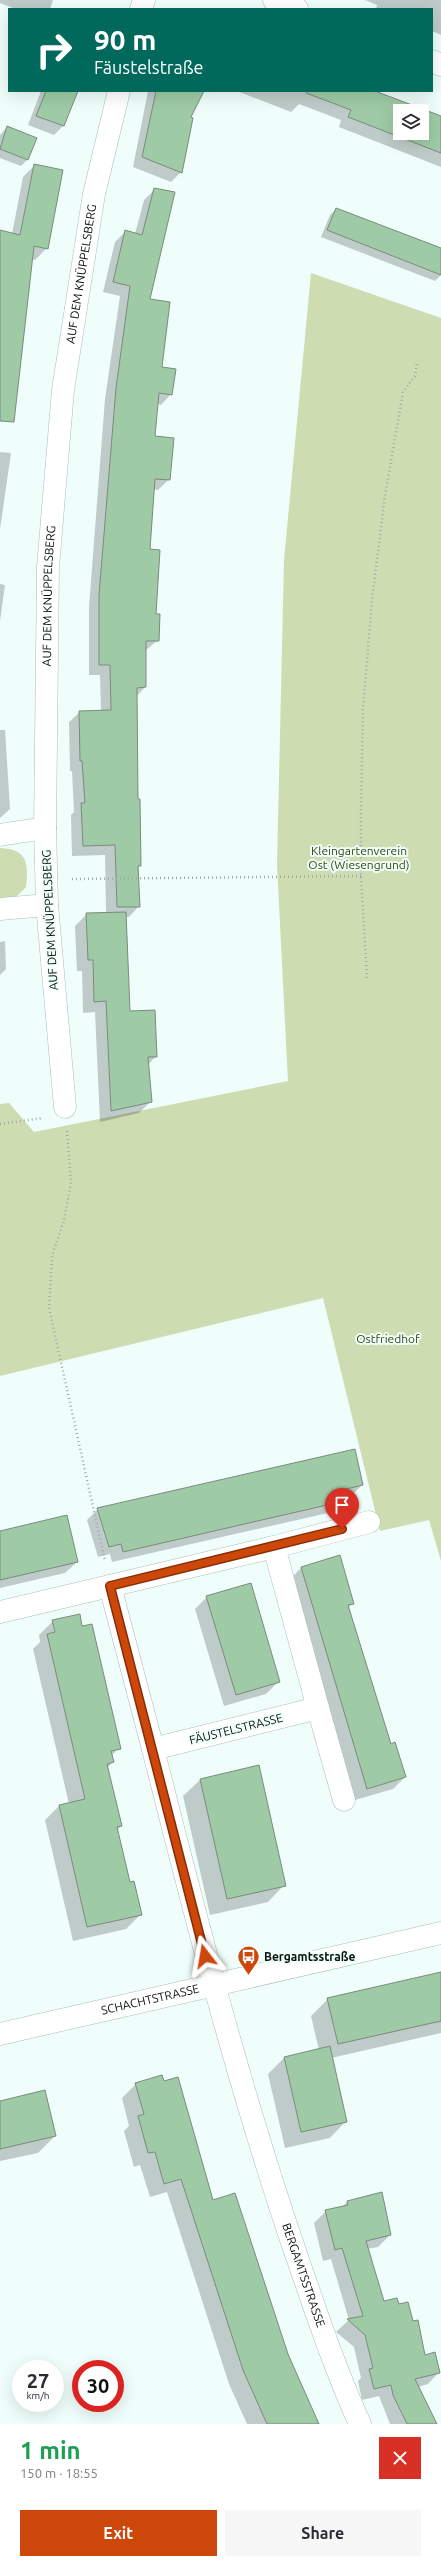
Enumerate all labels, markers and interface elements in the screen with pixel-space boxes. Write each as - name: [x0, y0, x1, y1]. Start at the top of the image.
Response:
- icon: right: [28, 24, 80, 76]
- text: 90 m: [94, 24, 156, 55]
- text: Fäustelstraße: [94, 57, 204, 77]
- map controls: [393, 104, 429, 140]
- button: layers: [393, 104, 429, 140]
- street label: AUF DEM KNÜPPELSBERG: [63, 203, 98, 344]
- street label: AUF DEM KNÜPPELSBERG: [40, 525, 57, 666]
- park label: Kleingartenverein Ost (Wiesengrund): [308, 844, 410, 872]
- street label: AUF DEM KNÜPPELSBERG: [39, 849, 60, 991]
- park label: Ostfriedhof: [356, 1332, 420, 1345]
- pin: [325, 1488, 359, 1529]
- icon: arrive: [331, 1494, 353, 1516]
- street label: FÄUSTELSTRASSE: [188, 1711, 284, 1746]
- position arrow: [184, 1935, 226, 1977]
- bus stop icon: Bergamtsstraße: [236, 1944, 262, 1977]
- place label: Bergamtsstraße: [264, 1950, 355, 1963]
- street label: SCHACHTSTRASSE: [100, 1982, 201, 2017]
- street label: BERGAMTSSTRASSE: [280, 2221, 328, 2329]
- speed limit sign: 30: [72, 2360, 124, 2412]
- text: 27: [27, 2369, 49, 2392]
- text: km/h: [26, 2390, 50, 2401]
- text: 1 min: [20, 2437, 81, 2464]
- button: close: [379, 2437, 421, 2479]
- text: 150 m · 18:55: [20, 2466, 98, 2480]
- button: Exit: [20, 2510, 217, 2556]
- button: Share: [225, 2510, 421, 2556]

